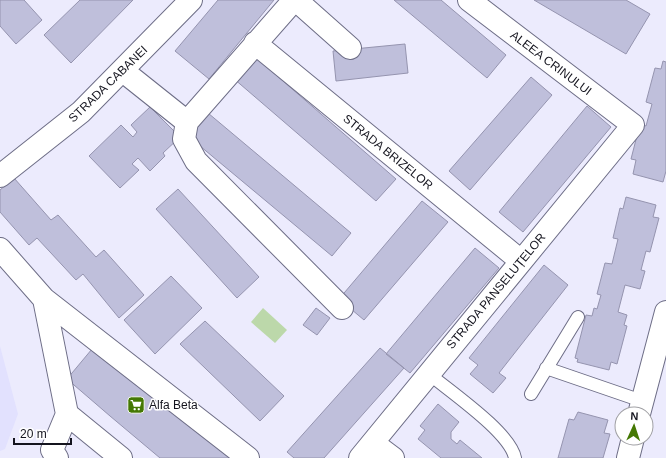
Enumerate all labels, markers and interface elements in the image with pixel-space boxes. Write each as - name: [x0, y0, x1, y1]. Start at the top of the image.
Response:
- street label: ALEEA CRINULUI: [508, 28, 594, 98]
- street label: STRADA CABANEI: [66, 43, 150, 125]
- street label: STRADA BRIZELOR: [340, 112, 436, 193]
- street label: STRADA PANSELUȚELOR: [444, 230, 549, 352]
- supermarket icon: Alfa Beta: [126, 395, 146, 415]
- place label: Alfa Beta: [149, 398, 198, 412]
- north arrow: [614, 406, 654, 446]
- text: N: [630, 410, 639, 422]
- scale bar: [14, 420, 71, 446]
- text: 20 m: [20, 427, 47, 441]

